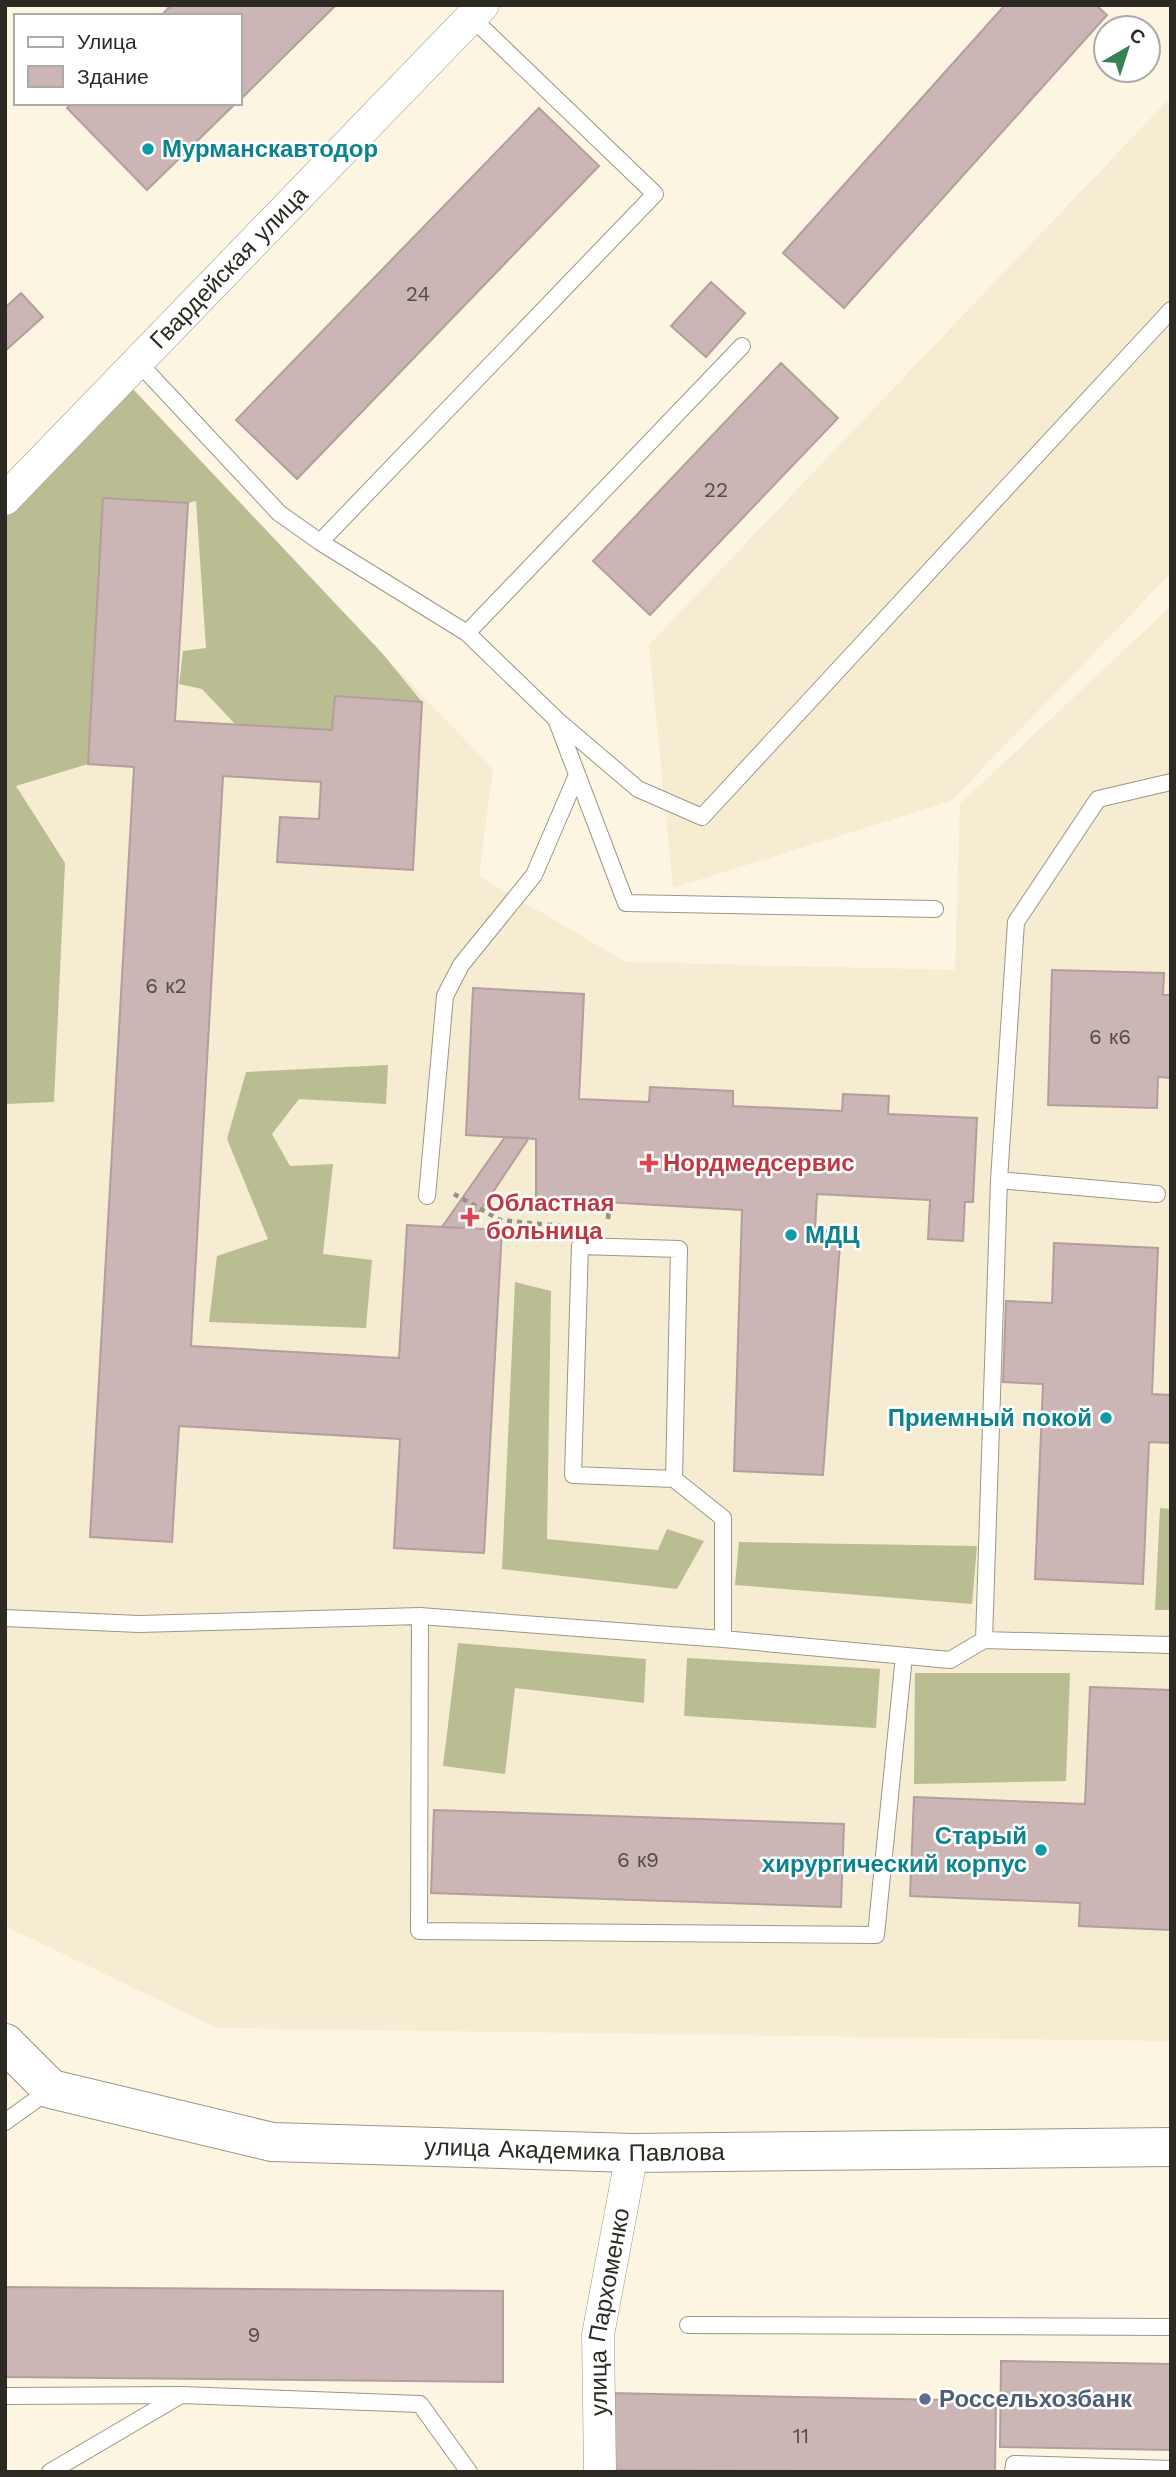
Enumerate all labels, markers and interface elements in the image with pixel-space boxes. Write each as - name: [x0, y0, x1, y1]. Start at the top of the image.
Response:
- legend: [14, 14, 242, 105]
- north arrow: [1092, 14, 1162, 84]
- text: С: [1125, 23, 1150, 50]
- text: Улица: [77, 29, 137, 54]
- text: Здание: [77, 64, 149, 89]
- place label: Мурманскавтодор: [162, 135, 378, 163]
- marker: Мурманскавтодор: [140, 141, 156, 157]
- street label: Гвардейская улица: [144, 180, 314, 354]
- house number: 24: [406, 281, 430, 306]
- house number: 22: [704, 477, 728, 502]
- house number: 6 к2: [145, 973, 187, 998]
- house number: 6 к6: [1089, 1024, 1131, 1049]
- place label: Нордмедсервис: [663, 1149, 855, 1177]
- marker: Нордмедсервис: [641, 1155, 657, 1171]
- place label: Областная больница: [486, 1189, 614, 1245]
- marker: Областная больница: [460, 1207, 480, 1227]
- place label: МДЦ: [805, 1221, 860, 1249]
- marker: МДЦ: [783, 1227, 799, 1243]
- place label: Приемный покой: [888, 1404, 1092, 1432]
- marker: Приемный покой: [1098, 1410, 1114, 1426]
- place label: Старый хирургический корпус: [762, 1822, 1027, 1878]
- marker: Старый хирургический корпус: [1033, 1842, 1049, 1858]
- house number: 6 к9: [617, 1847, 659, 1872]
- street label: улица Академика Павлова: [424, 2133, 726, 2167]
- street label: улица Пархоменко: [583, 2206, 635, 2416]
- house number: 9: [248, 2322, 260, 2347]
- place label: Россельхозбанк: [939, 2385, 1133, 2413]
- marker: Россельхозбанк: [917, 2391, 933, 2407]
- house number: 11: [793, 2423, 809, 2448]

